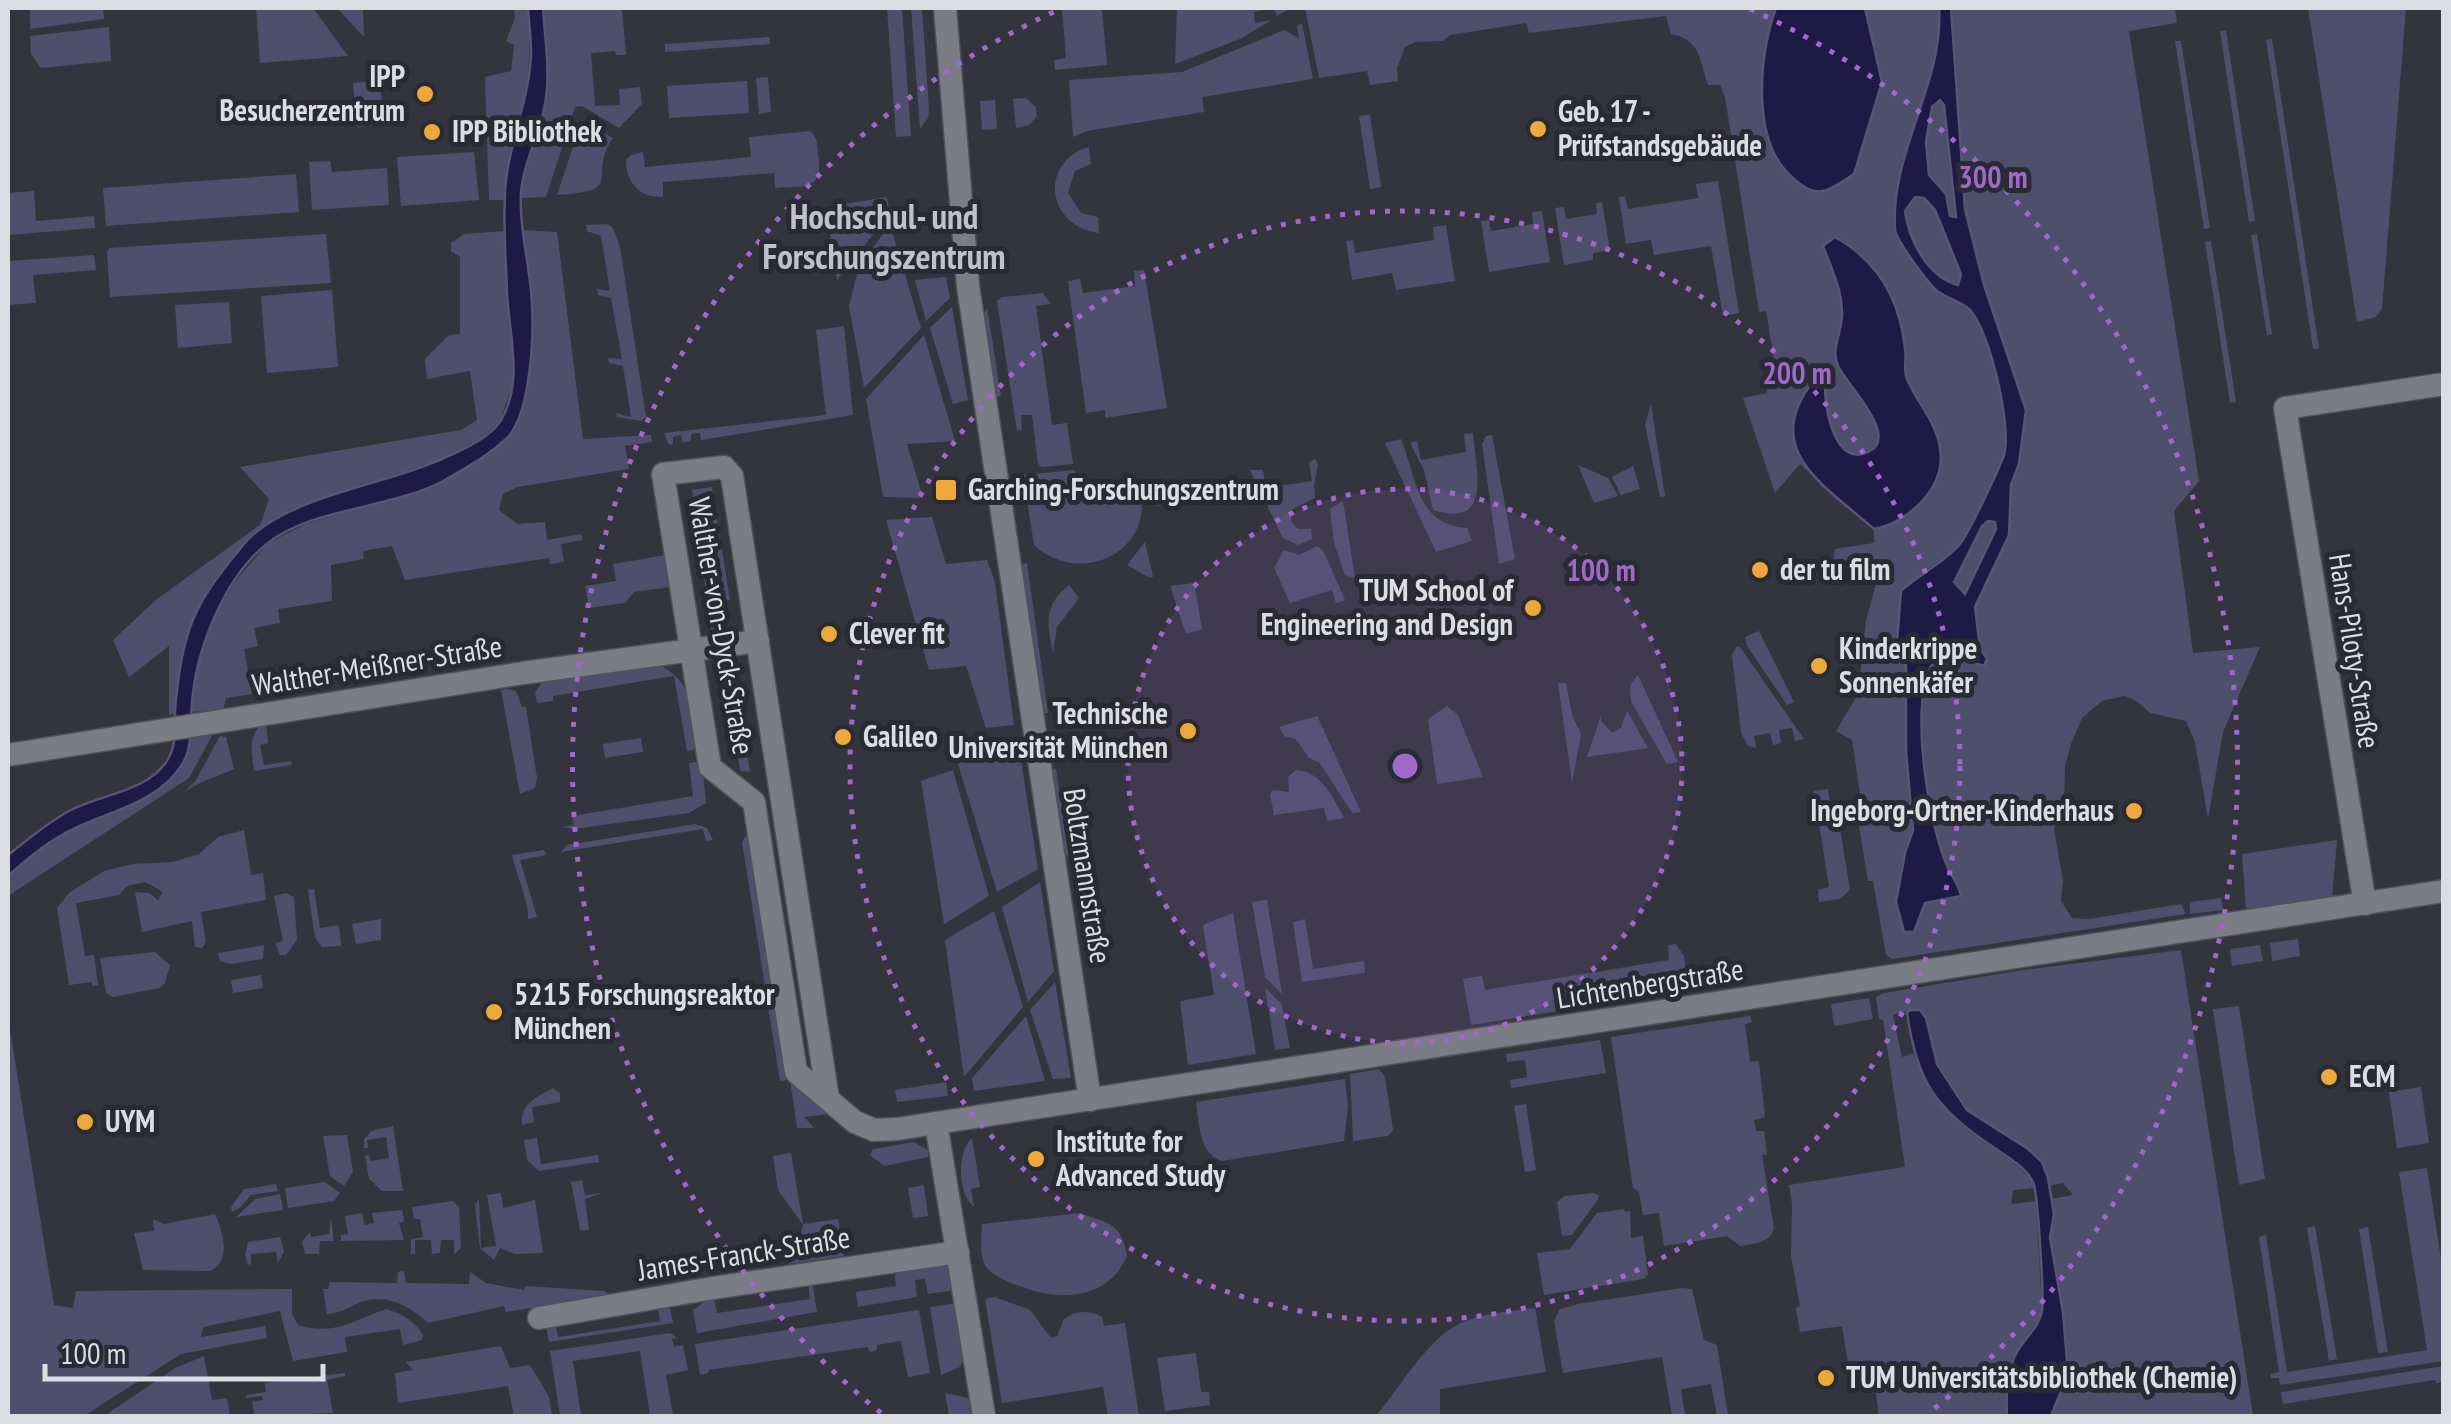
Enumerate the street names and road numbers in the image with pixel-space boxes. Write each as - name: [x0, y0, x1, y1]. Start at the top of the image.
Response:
- street label: Walther-von-Dyck-Straße: [681, 494, 764, 757]
- street label: Hans-Piloty-Straße: [2321, 551, 2390, 751]
- street label: Walther-Meißner-Straße: [249, 626, 504, 704]
- street label: Boltzmannstraße: [1055, 785, 1122, 966]
- street label: Lichtenbergstraße: [1554, 949, 1746, 1017]
- street label: James-Franck-Straße: [634, 1217, 853, 1289]

